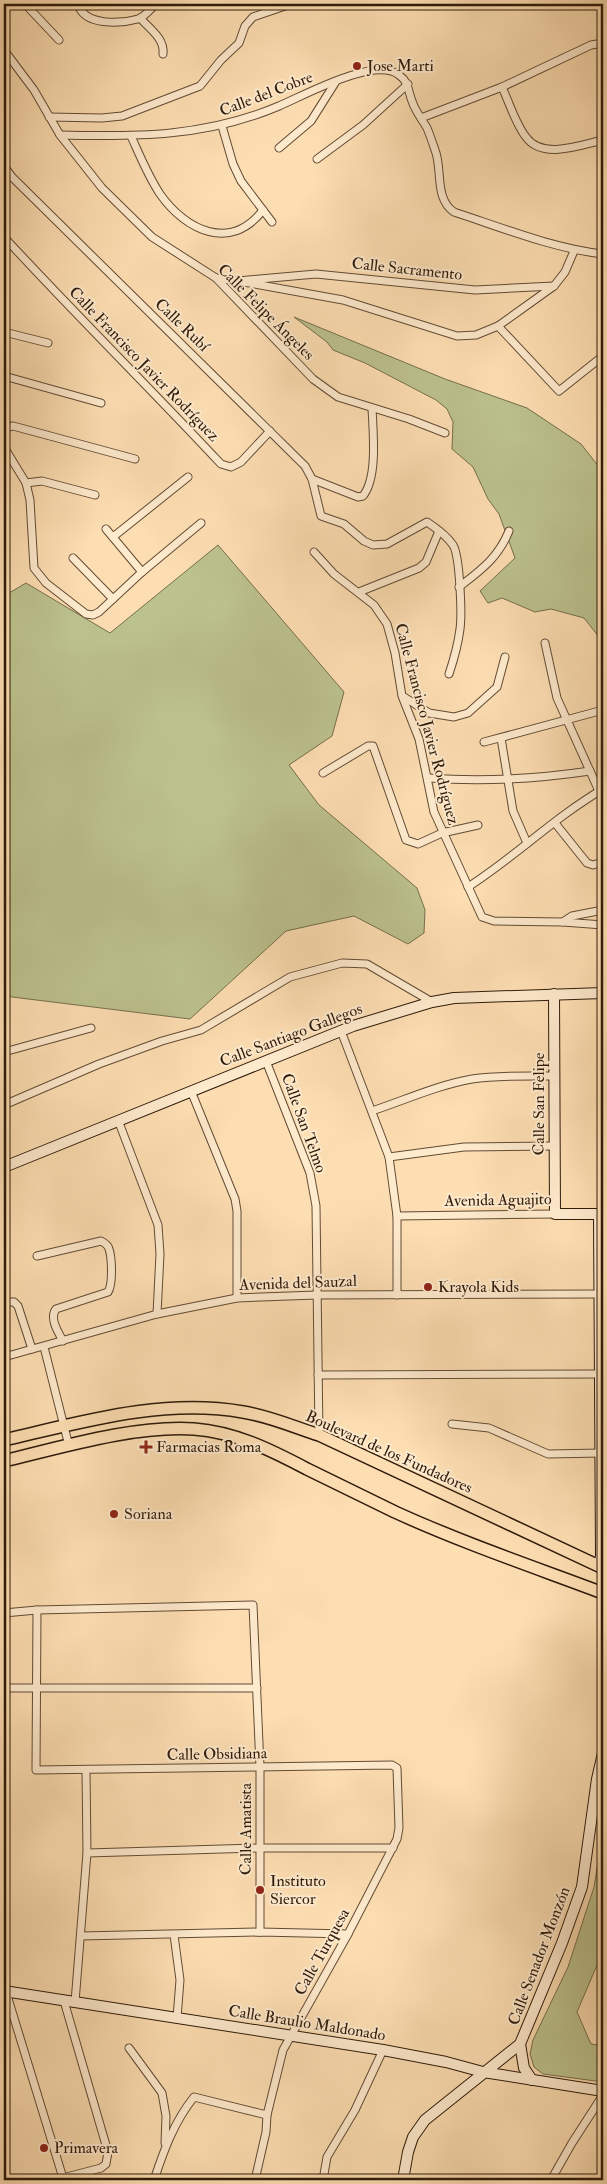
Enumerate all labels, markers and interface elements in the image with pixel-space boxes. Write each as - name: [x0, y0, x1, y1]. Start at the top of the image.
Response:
- place label: Jose Marti: [366, 56, 434, 77]
- marker: Jose Marti: [351, 60, 363, 72]
- street label: Calle del Cobre: [217, 67, 316, 121]
- street label: Calle Sacramento: [351, 253, 463, 285]
- street label: Calle Felipe Ángeles: [213, 259, 319, 365]
- street label: Calle Francisco Javier Rodríguez: [64, 282, 224, 447]
- street label: Calle Rubí: [151, 294, 215, 357]
- street label: Calle Francisco Javier Rodríguez: [389, 621, 464, 827]
- street label: Calle Santiago Gallegos: [217, 999, 365, 1071]
- street label: Calle San Felipe: [529, 1052, 550, 1155]
- street label: Calle San Telmo: [277, 1071, 331, 1176]
- street label: Avenida Aguajito: [443, 1189, 552, 1211]
- street label: Avenida del Sauzal: [238, 1271, 357, 1295]
- place label: Krayola Kids: [438, 1277, 519, 1297]
- marker: Krayola Kids: [422, 1281, 434, 1293]
- street label: Boulevard de los Fundadores: [302, 1406, 476, 1498]
- place label: Farmacias Roma: [156, 1437, 262, 1457]
- marker: Farmacias Roma: [140, 1441, 152, 1453]
- place label: Soriana: [124, 1504, 173, 1524]
- marker: Soriana: [108, 1508, 120, 1520]
- street label: Calle Obsidiana: [167, 1743, 268, 1765]
- street label: Calle Amatista: [236, 1782, 256, 1875]
- place label: Instituto Siercor: [270, 1871, 326, 1909]
- marker: Instituto Siercor: [254, 1884, 266, 1896]
- street label: Calle Senador Monzón: [503, 1884, 575, 2028]
- street label: Calle Turquesa: [290, 1905, 354, 1999]
- street label: Calle Braulio Maldonado: [227, 2001, 387, 2045]
- place label: Primavera: [54, 2138, 119, 2158]
- marker: Primavera: [38, 2142, 50, 2154]

